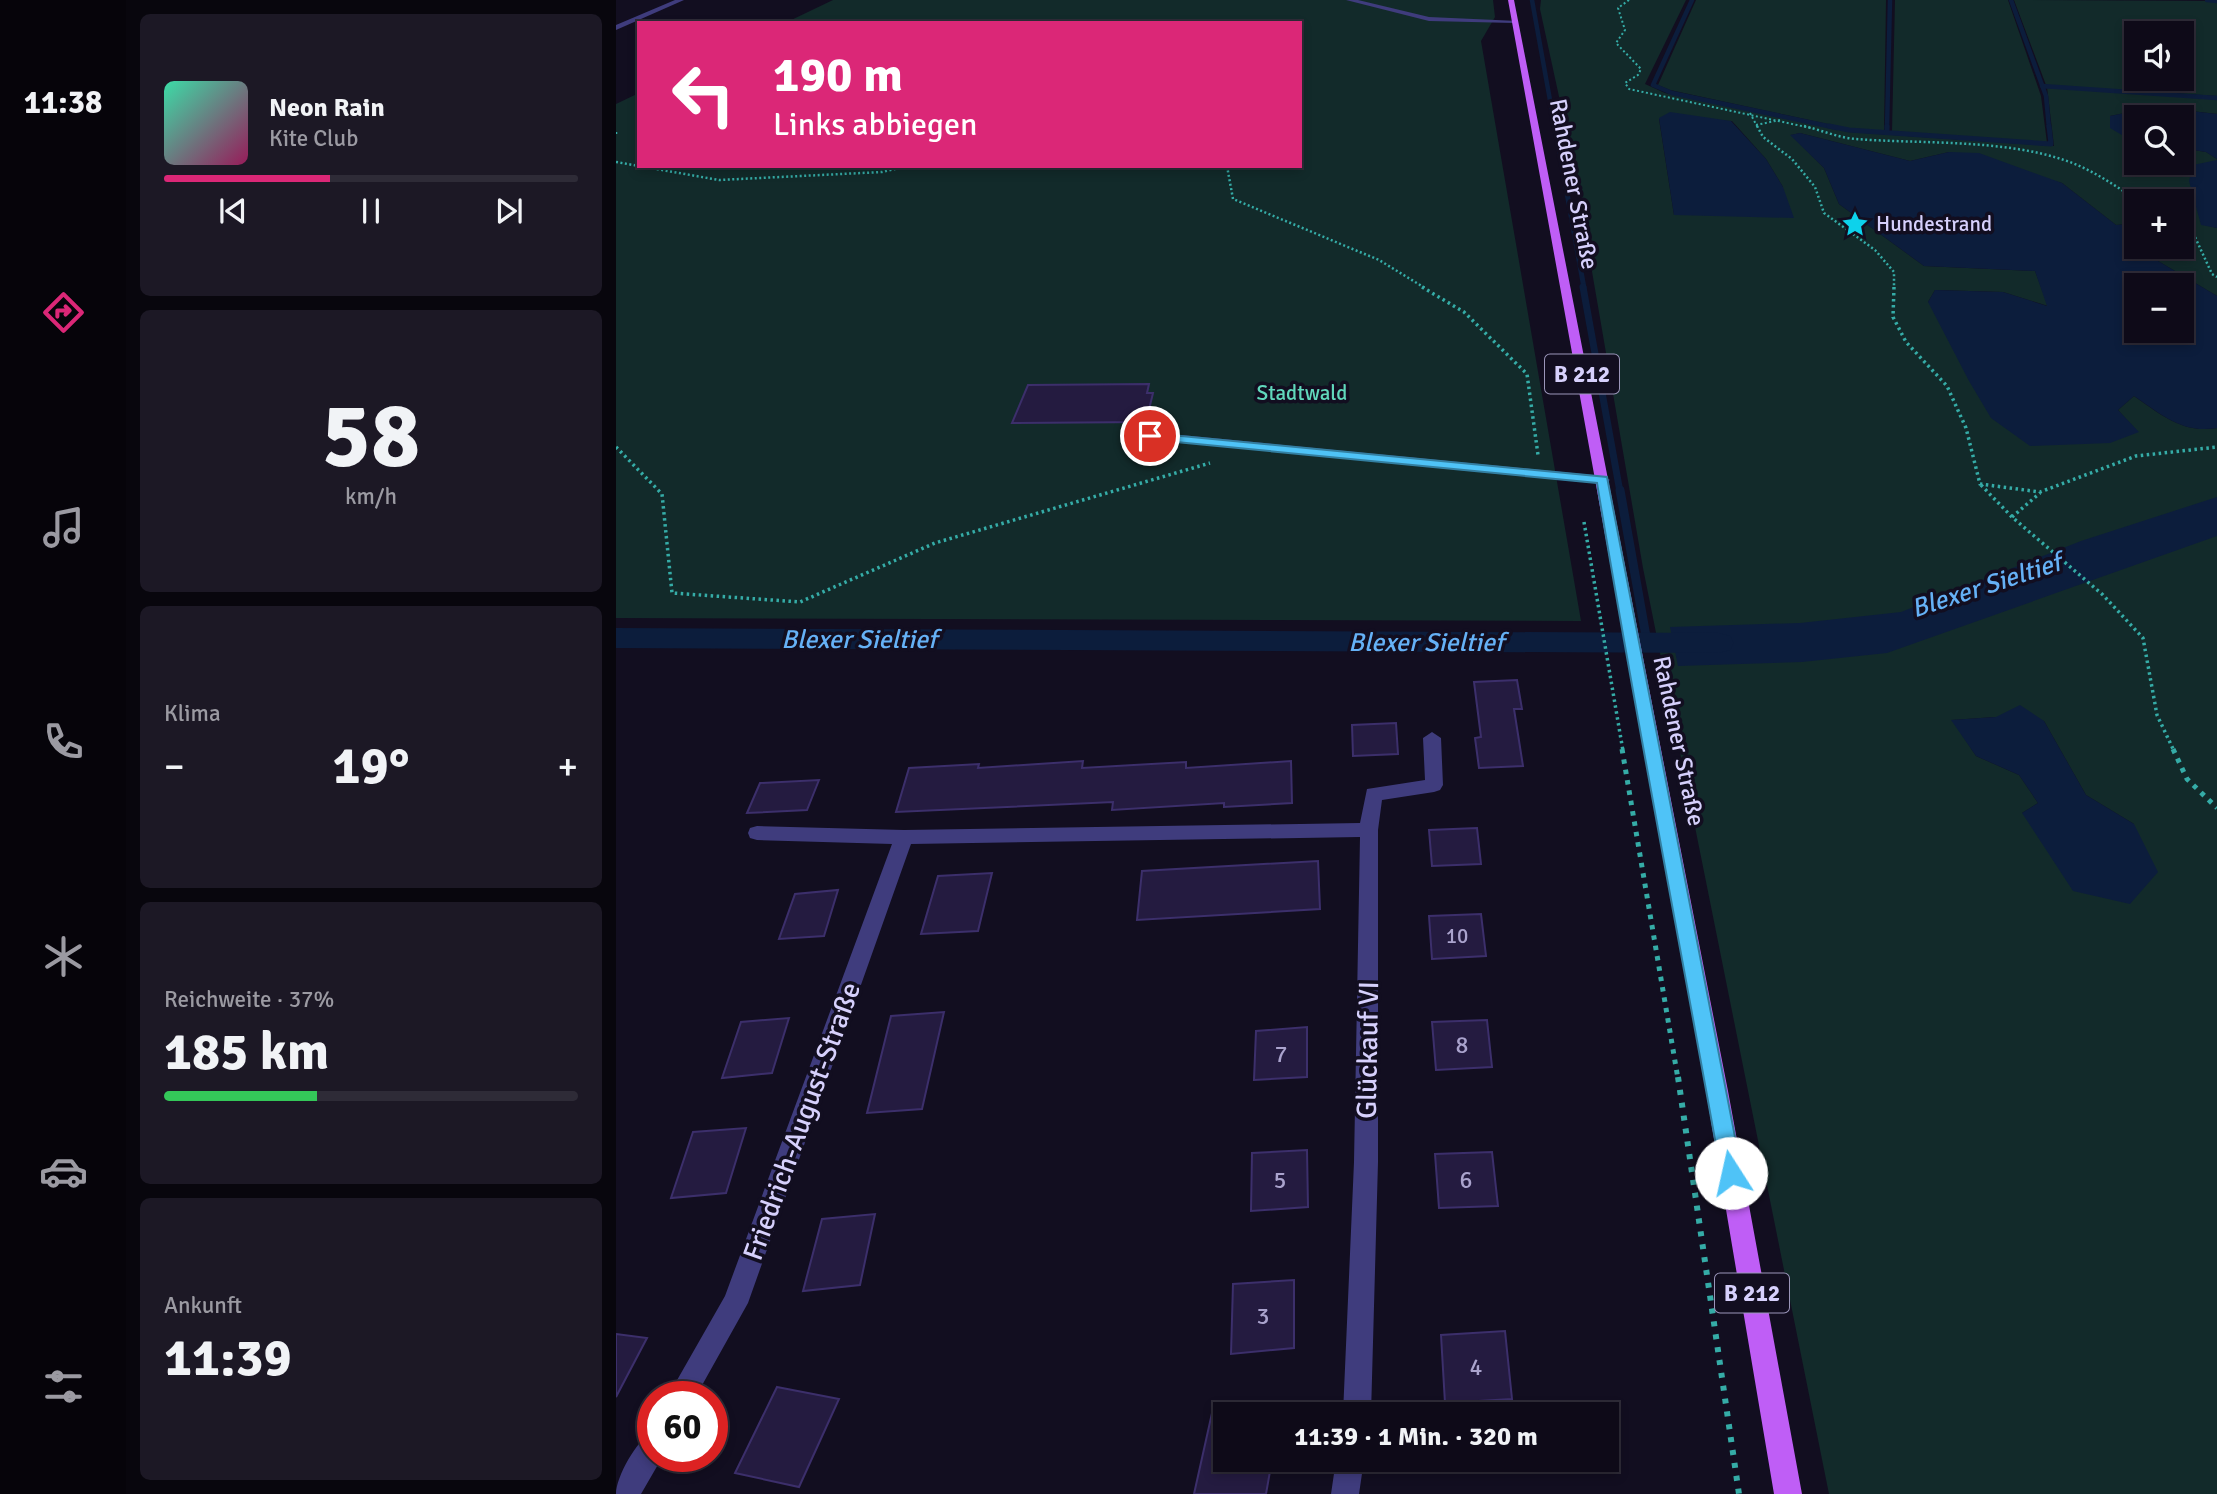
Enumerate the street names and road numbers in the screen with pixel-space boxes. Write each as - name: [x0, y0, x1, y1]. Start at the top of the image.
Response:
- street label: Rahdener Straße: [1543, 96, 1605, 272]
- road number: B 212: [1545, 354, 1619, 394]
- street label: Rahdener Straße: [1646, 653, 1712, 829]
- street label: Friedrich-August-Straße: [736, 978, 868, 1265]
- street label: Glückauf VI: [1350, 981, 1386, 1119]
- road number: B 212: [1715, 1274, 1789, 1312]

